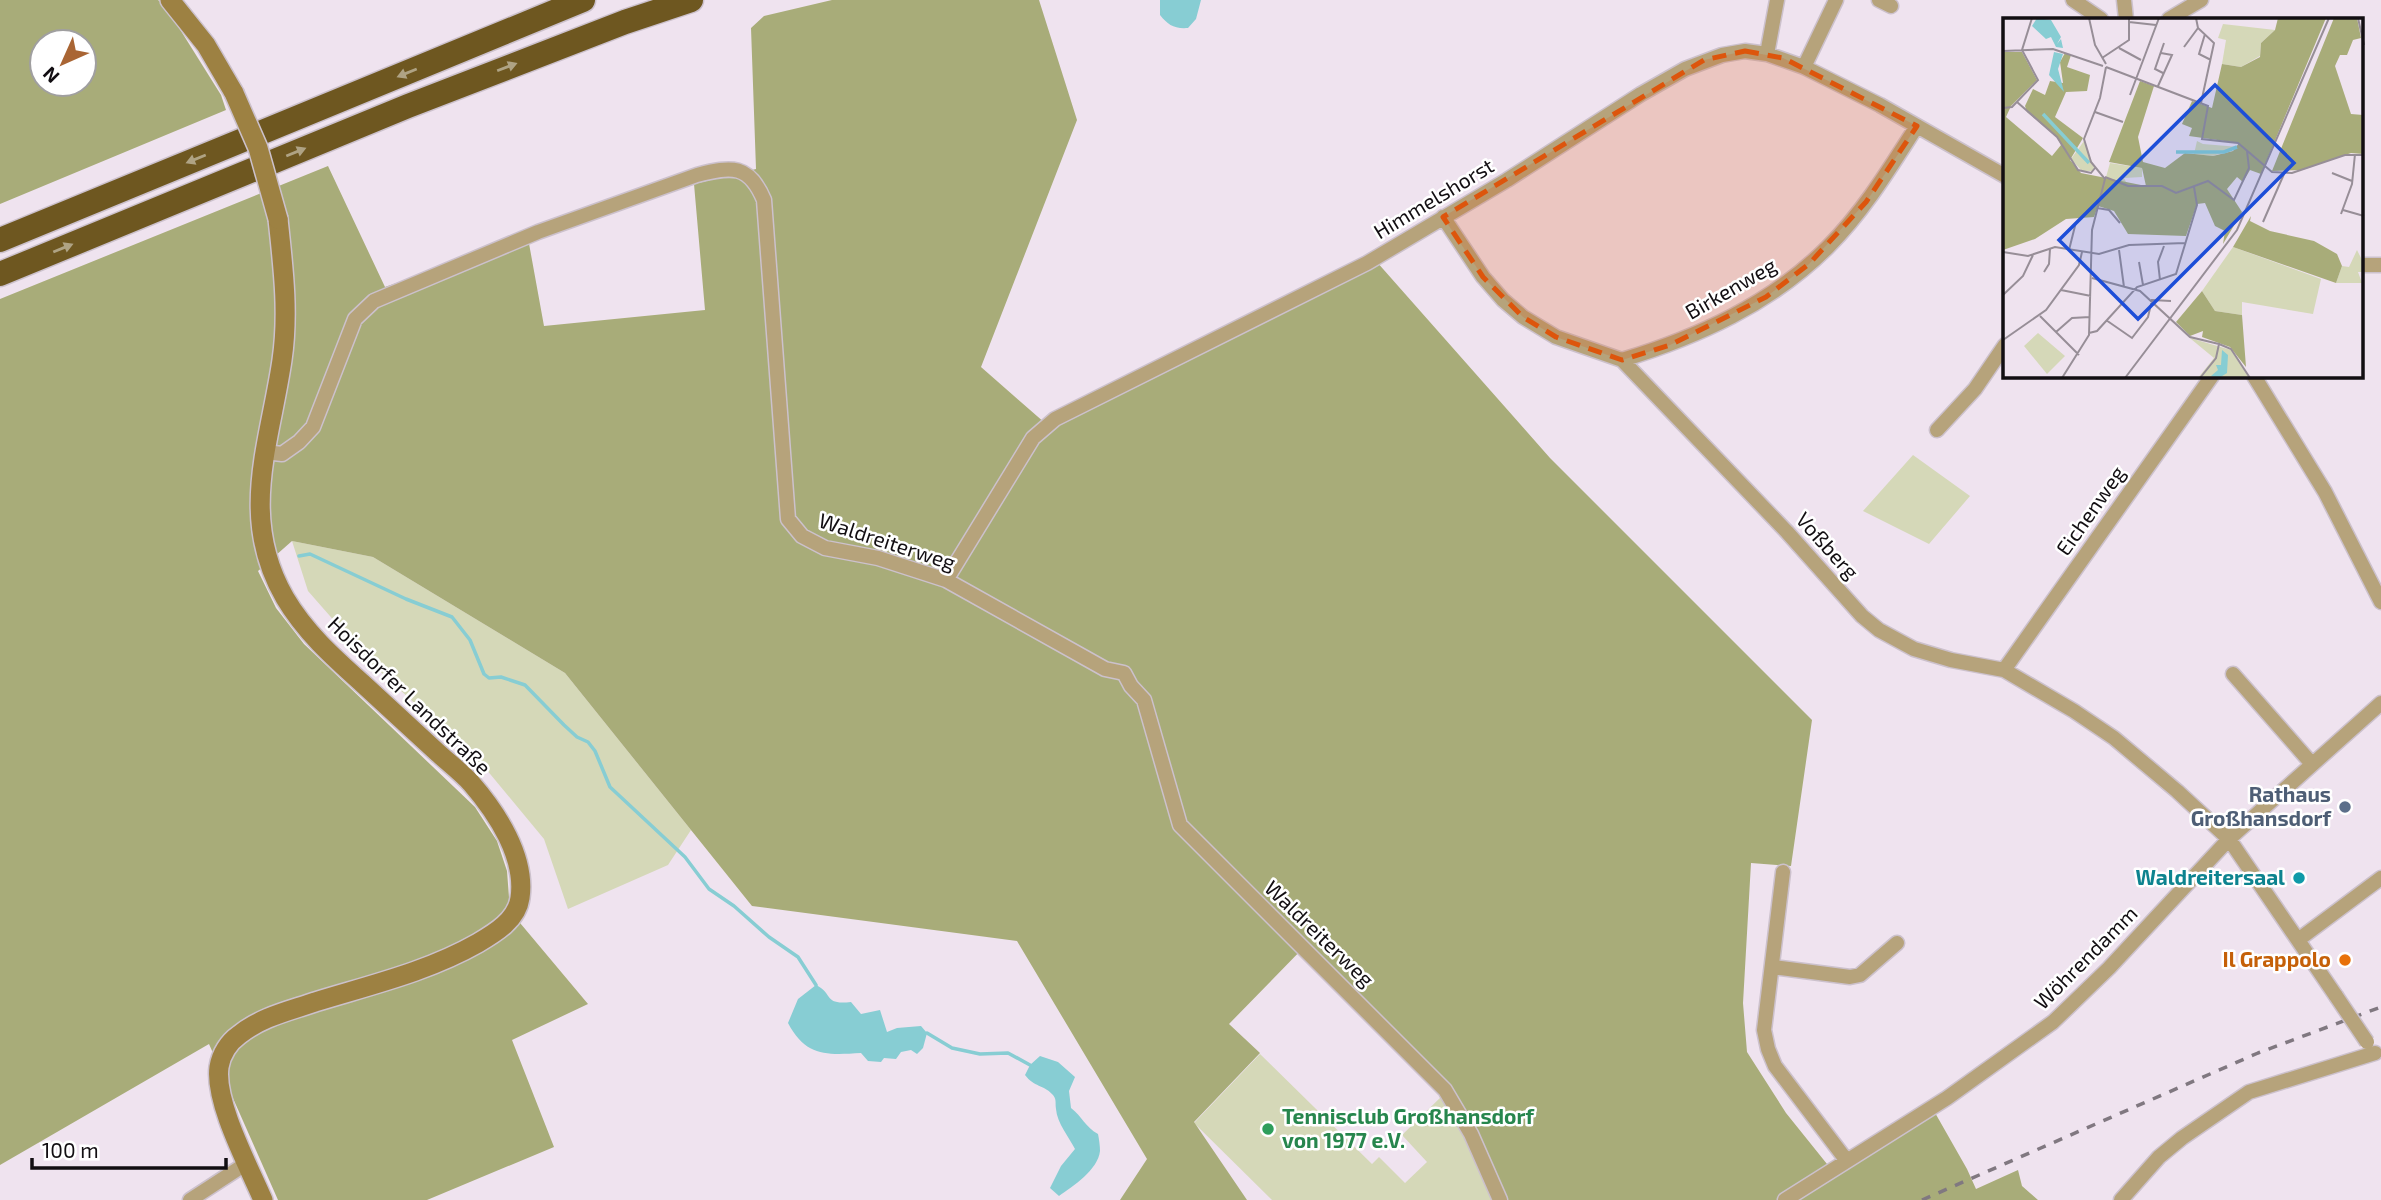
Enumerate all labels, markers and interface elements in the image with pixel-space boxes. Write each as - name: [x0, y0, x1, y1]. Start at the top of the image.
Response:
- inset map: [2003, 18, 2364, 378]
- north arrow: [28, 28, 98, 98]
- text: N: [38, 62, 64, 88]
- one-way arrow: [497, 62, 518, 73]
- one-way arrow: [396, 67, 417, 78]
- one-way arrow: [286, 146, 307, 157]
- street label: Himmelshorst: [1369, 152, 1498, 243]
- one-way arrow: [186, 154, 207, 165]
- one-way arrow: [53, 242, 74, 253]
- street label: Birkenweg: [1680, 252, 1780, 324]
- street label: Eichenweg: [2050, 460, 2130, 560]
- street label: Voßberg: [1792, 506, 1865, 584]
- street label: Waldreiterweg: [816, 507, 959, 574]
- street label: Hoisdorfer Landstraße: [323, 611, 497, 779]
- place label: Rathaus Großhansdorf: [2191, 781, 2332, 830]
- marker: Rathaus Großhansdorf: [2337, 799, 2353, 815]
- place label: Waldreitersaal: [2136, 864, 2285, 889]
- marker: Waldreitersaal: [2291, 870, 2307, 886]
- street label: Waldreiterweg: [1260, 875, 1380, 991]
- street label: Wöhrendamm: [2028, 900, 2142, 1014]
- place label: Il Grappolo: [2223, 946, 2331, 971]
- marker: Il Grappolo: [2337, 952, 2353, 968]
- place label: Tennisclub Großhansdorf von 1977 e.V.: [1282, 1103, 1534, 1152]
- marker: Tennisclub Großhansdorf von 1977 e.V.: [1260, 1121, 1276, 1137]
- scale bar: [32, 1126, 226, 1170]
- text: 100 m: [42, 1137, 99, 1162]

